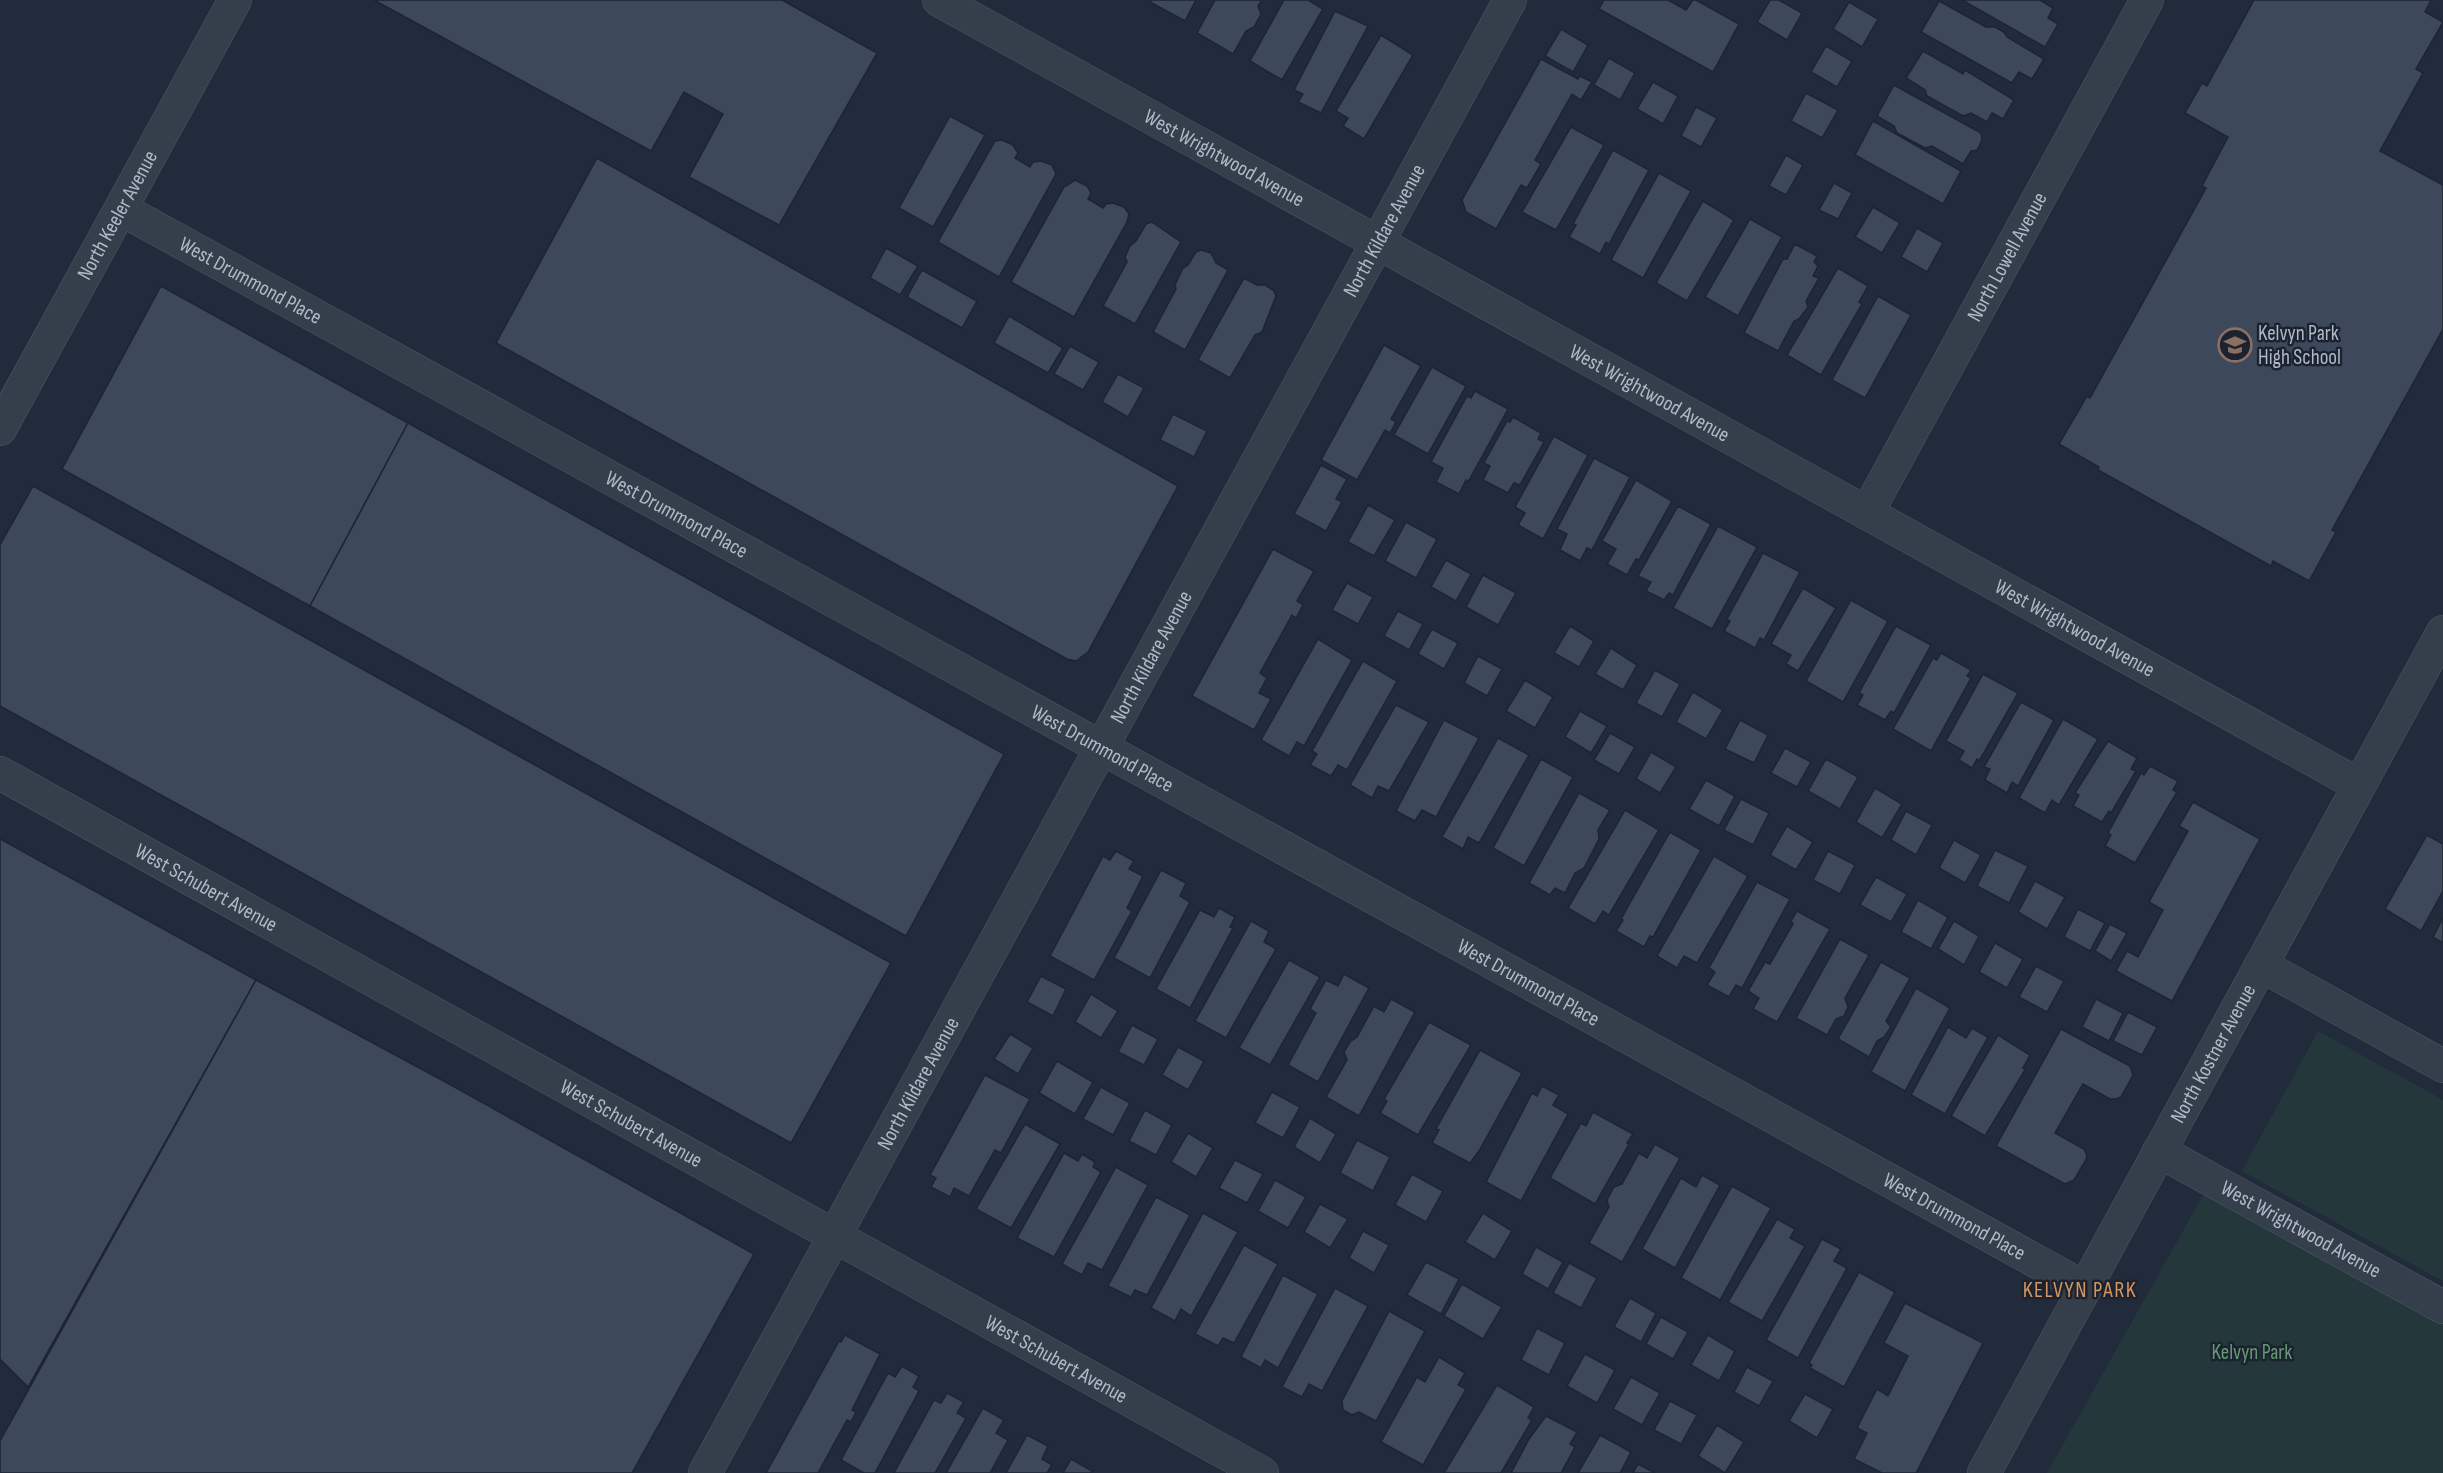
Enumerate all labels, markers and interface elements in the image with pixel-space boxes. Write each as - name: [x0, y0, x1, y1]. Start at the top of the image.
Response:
- street label: West Wrightwood Avenue: [1140, 104, 1308, 212]
- street label: North Keeler Avenue: [72, 146, 163, 284]
- street label: North Kildare Avenue: [1338, 160, 1431, 301]
- street label: North Lowell Avenue: [1962, 188, 2053, 326]
- street label: West Drummond Place: [175, 232, 326, 330]
- place label: Kelvyn Park High School: [2258, 321, 2341, 370]
- school or university icon: Kelvyn Park High School: [2217, 327, 2253, 363]
- street label: West Wrightwood Avenue: [1565, 339, 1734, 448]
- street label: West Drummond Place: [601, 466, 752, 564]
- street label: West Wrightwood Avenue: [1990, 574, 2159, 683]
- street label: North Kildare Avenue: [1105, 586, 1198, 728]
- street label: West Drummond Place: [1027, 700, 1178, 798]
- street label: West Schubert Avenue: [131, 838, 282, 937]
- street label: West Drummond Place: [1453, 934, 1604, 1032]
- street label: North Kostner Avenue: [2165, 980, 2261, 1127]
- street label: North Kildare Avenue: [872, 1013, 965, 1154]
- street label: West Schubert Avenue: [556, 1074, 707, 1173]
- street label: West Drummond Place: [1879, 1168, 2030, 1266]
- street label: West Wrightwood Avenue: [2216, 1175, 2385, 1284]
- district label: KELVYN PARK: [2023, 1277, 2137, 1304]
- street label: West Schubert Avenue: [981, 1310, 1132, 1409]
- park label: Kelvyn Park: [2212, 1340, 2292, 1365]

